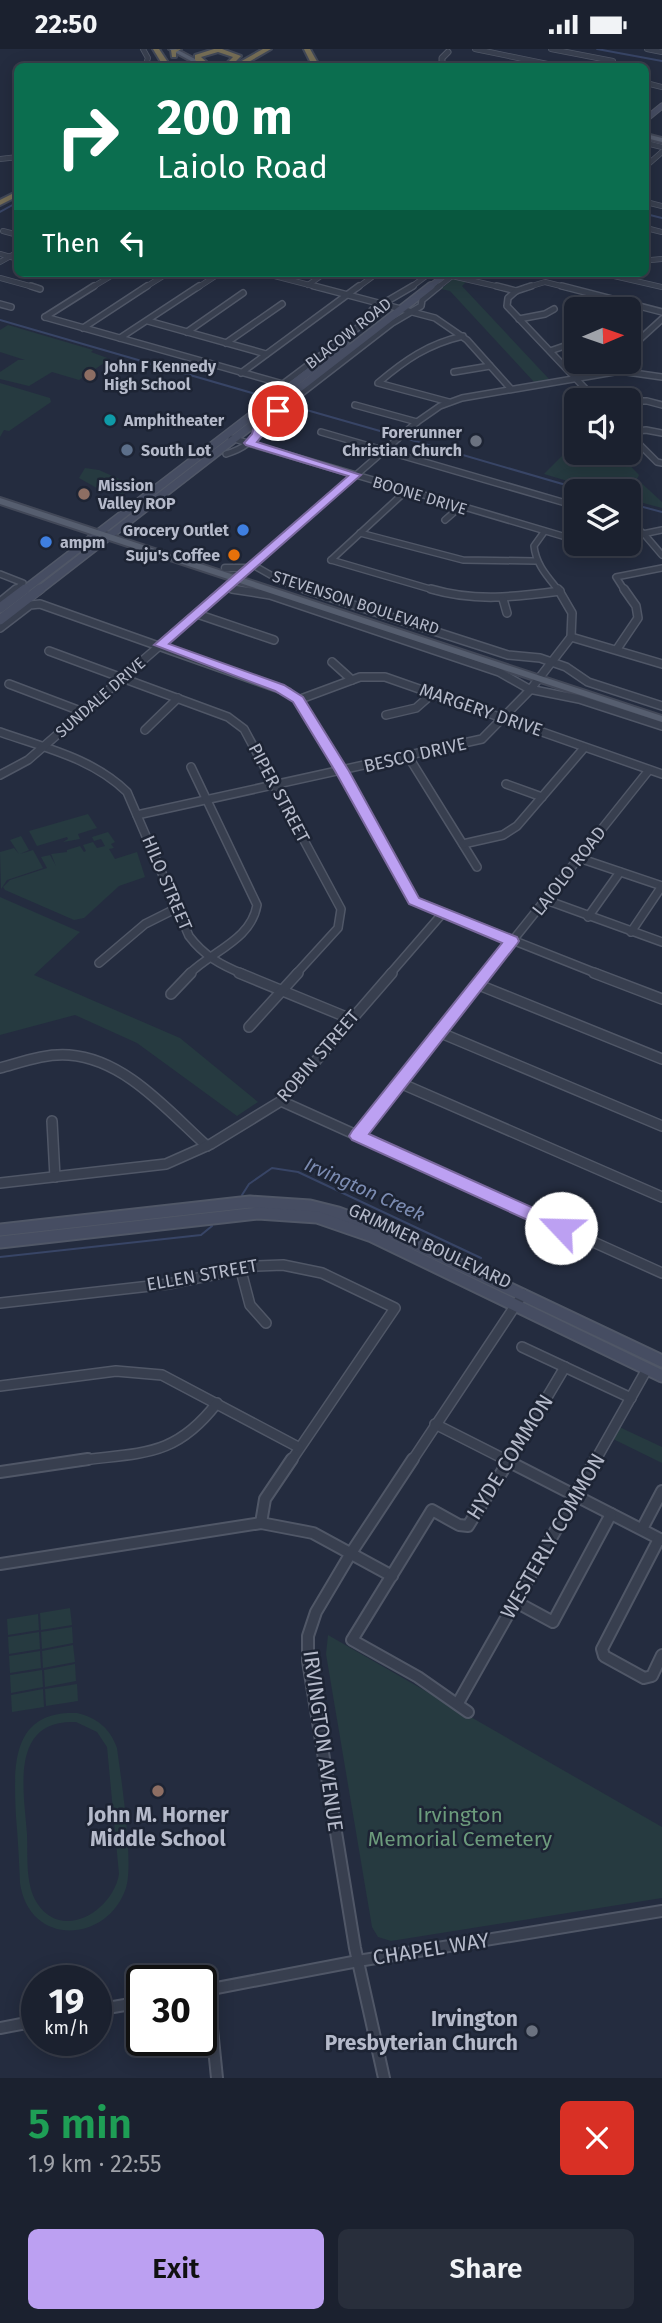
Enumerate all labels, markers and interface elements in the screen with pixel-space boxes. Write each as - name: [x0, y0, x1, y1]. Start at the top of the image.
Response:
- text: 22:50: [35, 9, 97, 40]
- text: 200 m: [157, 88, 293, 147]
- icon: right: [42, 91, 133, 182]
- text: Laiolo Road: [157, 148, 328, 186]
- icon: left: [114, 224, 152, 262]
- text: Then: [42, 228, 100, 259]
- street label: BLACOW ROAD: [302, 294, 395, 373]
- north arrow: [564, 297, 640, 375]
- map controls: [564, 297, 641, 556]
- place label: John F Kennedy High School: [103, 357, 217, 394]
- marker: John F Kennedy High School: [82, 367, 98, 383]
- pin: [248, 381, 308, 441]
- button: sound: [564, 388, 641, 465]
- icon: arrive: [259, 392, 297, 430]
- place label: Amphitheater: [123, 411, 225, 430]
- marker: Amphitheater: [102, 412, 118, 428]
- place label: Forerunner Christian Church: [342, 423, 463, 460]
- marker: Forerunner Christian Church: [468, 433, 484, 449]
- place label: South Lot: [141, 441, 212, 460]
- marker: South Lot: [119, 442, 135, 458]
- street label: BOONE DRIVE: [370, 472, 469, 519]
- place label: Mission Valley ROP: [97, 476, 176, 513]
- button: layers: [564, 479, 641, 556]
- marker: Mission Valley ROP: [76, 486, 92, 502]
- place label: Grocery Outlet: [123, 521, 230, 540]
- marker: Grocery Outlet: [235, 522, 251, 538]
- place label: ampm: [60, 533, 105, 552]
- marker: ampm: [38, 534, 54, 550]
- place label: Suju's Coffee: [126, 546, 220, 565]
- marker: Suju's Coffee: [226, 547, 242, 563]
- street label: STEVENSON BOULEVARD: [270, 567, 442, 638]
- street label: SUNDALE DRIVE: [52, 653, 149, 741]
- street label: MARGERY DRIVE: [417, 679, 545, 741]
- street label: BESCO DRIVE: [362, 733, 468, 777]
- street label: PIPER STREET: [244, 739, 315, 847]
- street label: LAIOLO ROAD: [527, 822, 611, 920]
- street label: HILO STREET: [137, 832, 197, 934]
- street label: ROBIN STREET: [272, 1005, 364, 1106]
- water label: Irvington Creek: [301, 1153, 429, 1226]
- position arrow: [524, 1191, 598, 1265]
- street label: GRIMMER BOULEVARD: [345, 1199, 515, 1293]
- street label: ELLEN STREET: [145, 1254, 260, 1296]
- street label: HYDE COMMON: [461, 1389, 559, 1525]
- street label: WESTERLY COMMON: [495, 1449, 611, 1623]
- street label: IRVINGTON AVENUE: [297, 1649, 349, 1833]
- marker: John M. Horner Middle School: [150, 1783, 166, 1799]
- place label: John M. Horner Middle School: [86, 1802, 229, 1852]
- park label: Irvington Memorial Cemetery: [368, 1802, 553, 1852]
- street label: CHAPEL WAY: [371, 1927, 491, 1971]
- speed limit sign: 30: [126, 1965, 217, 2056]
- text: 19: [49, 1980, 84, 2022]
- place label: Irvington Presbyterian Church: [325, 2006, 518, 2056]
- text: km/h: [44, 2017, 89, 2039]
- marker: Irvington Presbyterian Church: [524, 2023, 540, 2039]
- text: 5 min: [28, 2099, 132, 2149]
- button: close: [560, 2101, 634, 2175]
- text: 1.9 km · 22:55: [28, 2150, 162, 2178]
- button: Exit: [28, 2229, 324, 2309]
- button: Share: [338, 2229, 634, 2309]

